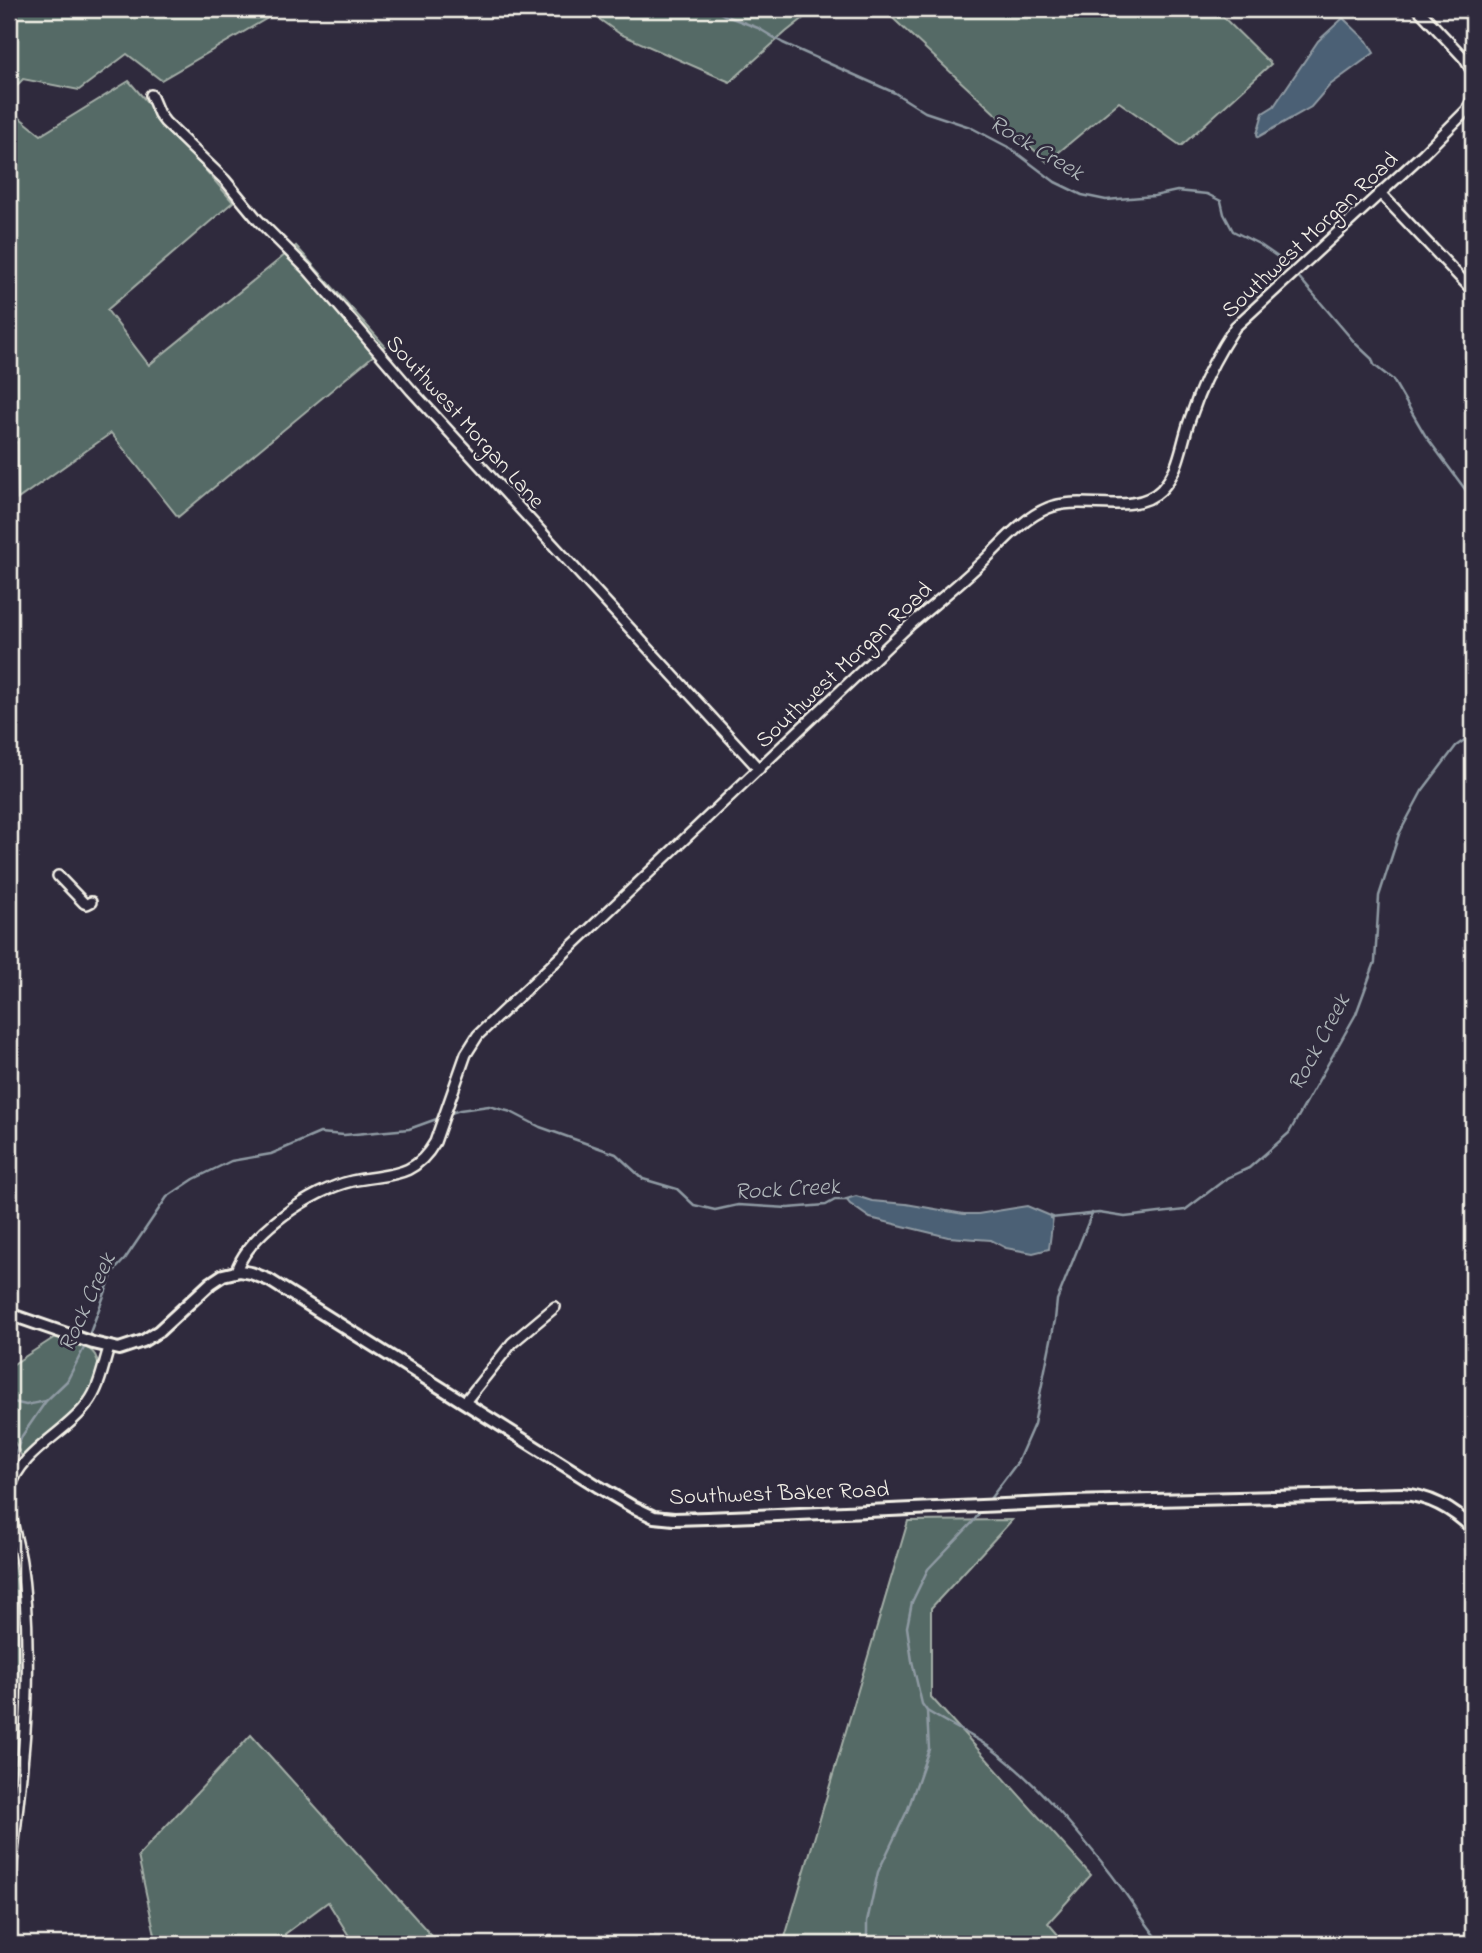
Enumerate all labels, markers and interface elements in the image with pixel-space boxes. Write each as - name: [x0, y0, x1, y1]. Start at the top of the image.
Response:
- water label: Rock Creek: [981, 107, 1091, 192]
- street label: Southwest Morgan Road: [1215, 145, 1408, 328]
- street label: Southwest Morgan Lane: [376, 328, 552, 518]
- street label: Southwest Morgan Road: [749, 575, 942, 758]
- water label: Rock Creek: [1280, 987, 1361, 1098]
- water label: Rock Creek: [734, 1170, 842, 1211]
- water label: Rock Creek: [50, 1246, 127, 1358]
- street label: Southwest Baker Road: [668, 1474, 890, 1515]

